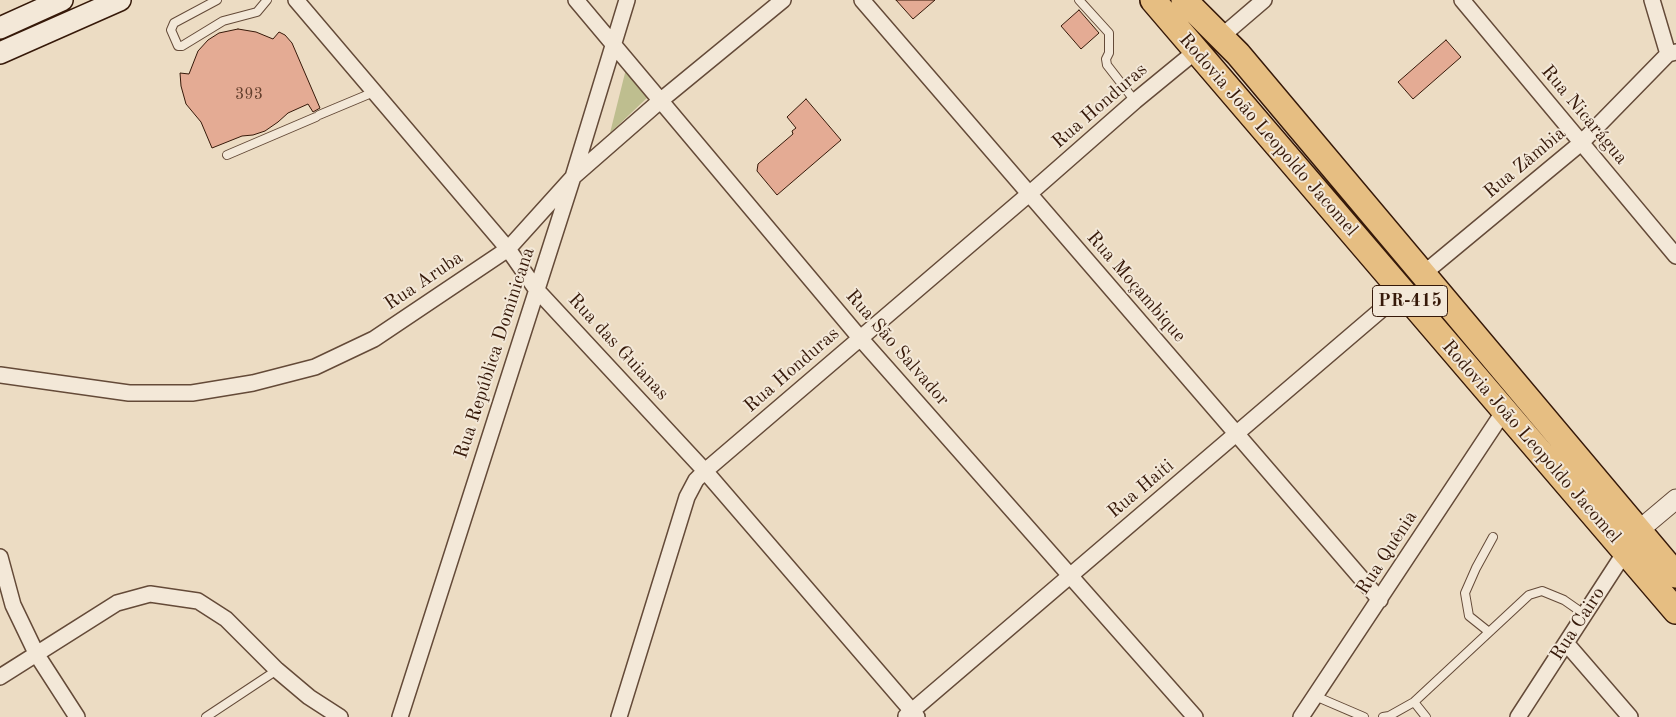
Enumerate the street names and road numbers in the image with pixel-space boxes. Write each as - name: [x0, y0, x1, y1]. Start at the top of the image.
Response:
- street label: Rodovia João Leopoldo Jacomel: [1174, 29, 1362, 241]
- street label: Rua Honduras: [1048, 58, 1152, 154]
- street label: Rua Nicarágua: [1536, 61, 1632, 169]
- street label: Rua Zâmbia: [1480, 122, 1570, 204]
- street label: Rua Moçambique: [1082, 227, 1190, 347]
- street label: Rua República Dominicana: [450, 244, 540, 462]
- street label: Rua Aruba: [380, 246, 468, 316]
- street label: Rua São Salvador: [840, 285, 954, 411]
- road number: PR-415: [1372, 286, 1448, 316]
- street label: Rua das Guianas: [563, 289, 673, 405]
- street label: Rua Honduras: [740, 322, 844, 418]
- street label: Rodovia João Leopoldo Jacomel: [1437, 336, 1625, 548]
- street label: Rua Haiti: [1103, 455, 1179, 523]
- street label: Rua Quênia: [1351, 507, 1423, 599]
- street label: Rua Cairo: [1546, 583, 1610, 665]

